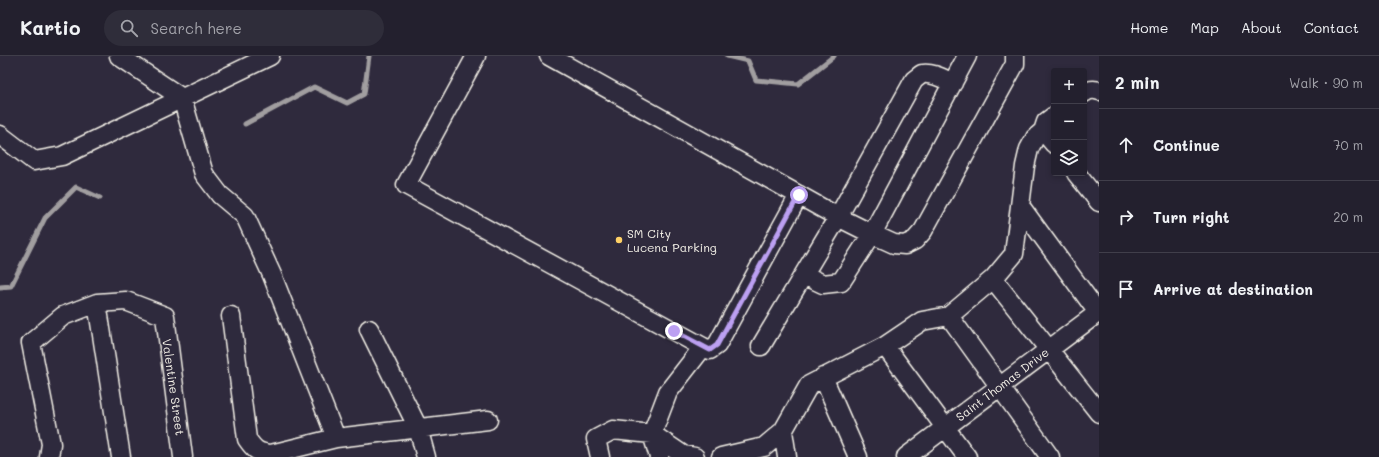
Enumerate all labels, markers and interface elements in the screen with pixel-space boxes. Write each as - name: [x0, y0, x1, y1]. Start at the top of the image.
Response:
- search box: [104, 10, 384, 46]
- text: Kartio: [20, 15, 80, 40]
- icon: search: [118, 17, 140, 39]
- text: Search here: [150, 18, 242, 38]
- text: Home: [1130, 18, 1168, 37]
- text: Map: [1190, 18, 1219, 37]
- text: About: [1241, 18, 1282, 37]
- text: Contact: [1304, 18, 1359, 37]
- map controls: [1051, 68, 1087, 176]
- button: +: [1051, 68, 1087, 104]
- text: 2 min: [1115, 71, 1160, 93]
- text: Walk · 90 m: [1289, 74, 1363, 91]
- button: −: [1051, 104, 1087, 140]
- icon: ahead: [1115, 134, 1137, 156]
- text: Continue: [1153, 135, 1220, 155]
- text: 70 m: [1333, 136, 1363, 153]
- button: layers: [1051, 140, 1087, 176]
- route start: [790, 186, 808, 204]
- icon: right: [1115, 206, 1137, 228]
- text: Turn right: [1153, 207, 1230, 227]
- text: 20 m: [1333, 208, 1363, 225]
- place label: SM City Lucena Parking: [627, 225, 717, 255]
- marker: SM City Lucena Parking: [614, 235, 624, 245]
- icon: arrive: [1115, 278, 1137, 300]
- text: Arrive at destination: [1153, 279, 1313, 299]
- route end: [665, 322, 683, 340]
- street label: Valentine Street: [159, 338, 189, 436]
- street label: Saint Thomas Drive: [952, 344, 1052, 424]

